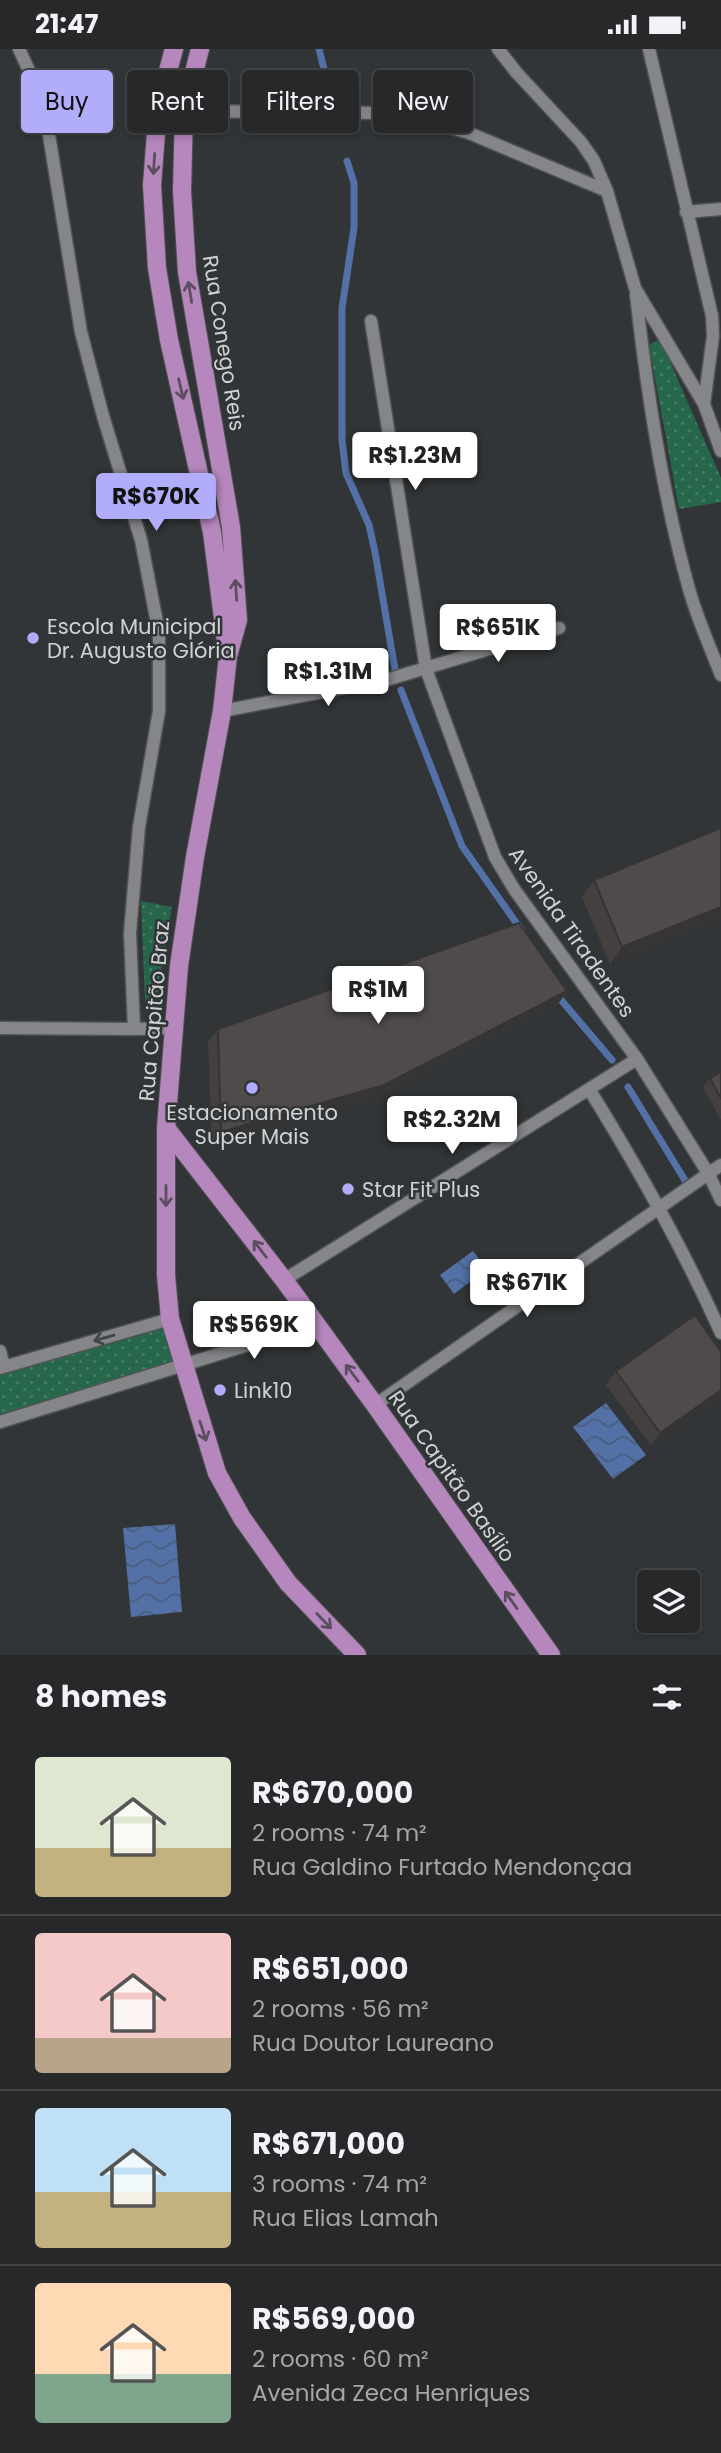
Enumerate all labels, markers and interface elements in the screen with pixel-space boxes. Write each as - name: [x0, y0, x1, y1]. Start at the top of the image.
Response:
- text: 21:47: [35, 6, 99, 42]
- chip: Buy: [21, 70, 113, 133]
- chip: Rent: [127, 70, 228, 133]
- chip: Filters: [242, 70, 359, 133]
- chip: New: [373, 70, 473, 133]
- one-way arrow: [147, 152, 160, 175]
- street label: Rua Conego Reis: [196, 253, 252, 433]
- one-way arrow: [183, 282, 196, 304]
- one-way arrow: [175, 377, 188, 400]
- pin: R$1.23M: [350, 433, 480, 492]
- text: R$1.23M: [368, 439, 462, 471]
- pin: R$670K: [99, 473, 213, 533]
- text: R$670K: [112, 480, 200, 512]
- one-way arrow: [229, 579, 242, 601]
- pin: R$651K: [441, 605, 555, 664]
- text: R$651K: [456, 611, 540, 643]
- place label: Escola Municipal Dr. Augusto Glória: [47, 612, 235, 665]
- marker: Escola Municipal Dr. Augusto Glória: [25, 630, 41, 646]
- pin: R$1.31M: [263, 649, 393, 708]
- text: R$1.31M: [284, 655, 372, 687]
- street label: Avenida Tiradentes: [502, 841, 642, 1023]
- street label: Rua Capitão Braz: [132, 920, 176, 1102]
- pin: R$1M: [337, 967, 419, 1026]
- text: R$1M: [348, 973, 408, 1005]
- marker: Estacionamento Super Mais: [244, 1080, 260, 1096]
- pin: R$2.32M: [387, 1097, 517, 1156]
- place label: Estacionamento Super Mais: [166, 1098, 338, 1151]
- text: R$2.32M: [403, 1103, 501, 1135]
- place label: Star Fit Plus: [362, 1175, 480, 1204]
- marker: Star Fit Plus: [340, 1181, 356, 1197]
- one-way arrow: [159, 1184, 173, 1207]
- one-way arrow: [252, 1240, 267, 1259]
- pin: R$671K: [470, 1259, 584, 1319]
- text: R$671K: [486, 1266, 568, 1298]
- pin: R$569K: [197, 1301, 311, 1361]
- text: R$569K: [209, 1308, 299, 1340]
- one-way arrow: [94, 1333, 116, 1346]
- one-way arrow: [344, 1365, 359, 1383]
- place label: Link10: [234, 1376, 292, 1405]
- marker: Link10: [212, 1382, 228, 1398]
- street label: Rua Capitão Basílio: [382, 1384, 522, 1568]
- one-way arrow: [197, 1420, 210, 1442]
- map controls: [637, 1570, 700, 1633]
- button: layers: [637, 1570, 700, 1633]
- one-way arrow: [504, 1591, 518, 1610]
- one-way arrow: [316, 1612, 333, 1629]
- text: 8 homes: [35, 1675, 167, 1718]
- icon: filters: [648, 1678, 686, 1716]
- text: R$670,000: [252, 1771, 413, 1814]
- icon: home: [91, 1785, 175, 1869]
- text: 2 rooms · 74 m²: [252, 1817, 427, 1849]
- text: Rua Galdino Furtado Mendonçaa: [252, 1851, 632, 1883]
- text: R$651,000: [252, 1947, 408, 1990]
- icon: home: [91, 1961, 175, 2045]
- text: 2 rooms · 56 m²: [252, 1993, 429, 2025]
- text: Rua Doutor Laureano: [252, 2027, 494, 2059]
- text: R$671,000: [252, 2122, 405, 2165]
- icon: home: [91, 2136, 175, 2220]
- text: 3 rooms · 74 m²: [252, 2168, 427, 2200]
- text: Rua Elias Lamah: [252, 2202, 439, 2234]
- text: R$569,000: [252, 2297, 416, 2340]
- icon: home: [91, 2311, 175, 2395]
- text: 2 rooms · 60 m²: [252, 2343, 429, 2375]
- text: Avenida Zeca Henriques: [252, 2377, 530, 2409]

